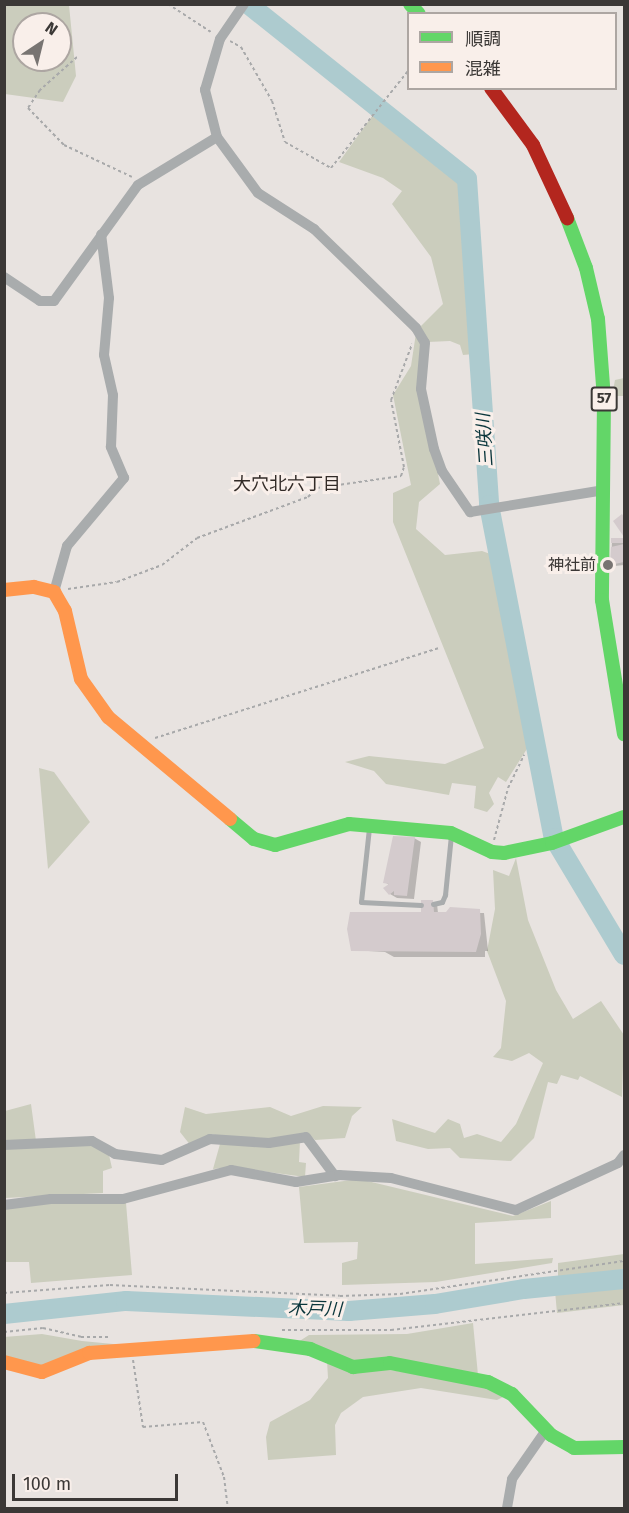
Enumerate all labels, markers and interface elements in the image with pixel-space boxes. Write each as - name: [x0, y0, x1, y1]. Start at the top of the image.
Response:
- north arrow: [12, 12, 72, 72]
- legend: [407, 12, 617, 90]
- text: N: [42, 18, 61, 39]
- text: 順調: [465, 28, 501, 50]
- text: 混雑: [465, 58, 501, 80]
- road number: 57: [590, 387, 618, 411]
- water label: 三咲川: [472, 412, 498, 468]
- district label: 大穴北六丁目: [233, 473, 341, 495]
- place label: 神社前: [548, 555, 596, 575]
- marker: 神社前: [601, 558, 615, 572]
- water label: 木戸川: [288, 1297, 342, 1321]
- scale bar: [15, 1462, 182, 1500]
- text: 100 m: [23, 1473, 71, 1495]

